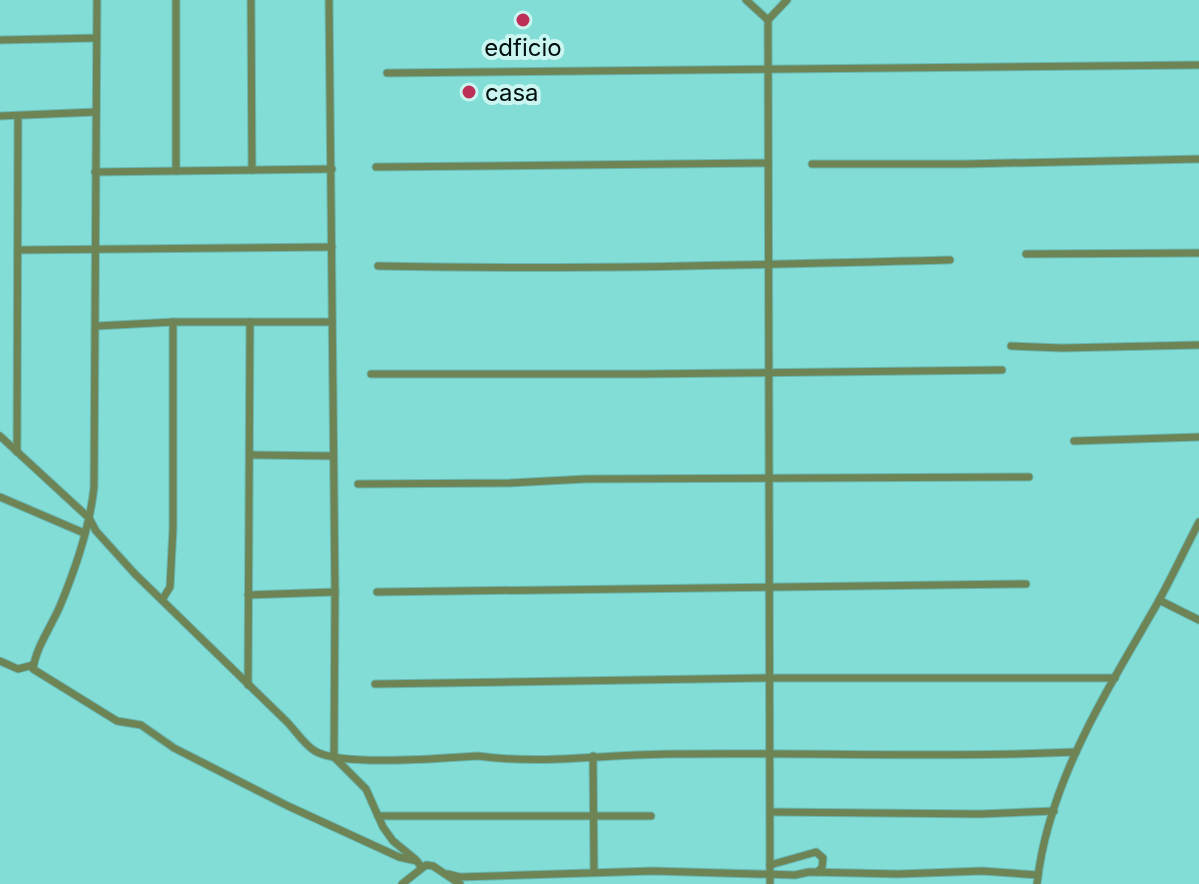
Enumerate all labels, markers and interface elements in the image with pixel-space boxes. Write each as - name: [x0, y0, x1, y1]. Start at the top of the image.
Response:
- marker: edficio: [514, 11, 532, 29]
- place label: edficio: [484, 33, 562, 62]
- place label: casa: [485, 78, 539, 107]
- marker: casa: [460, 83, 478, 101]

